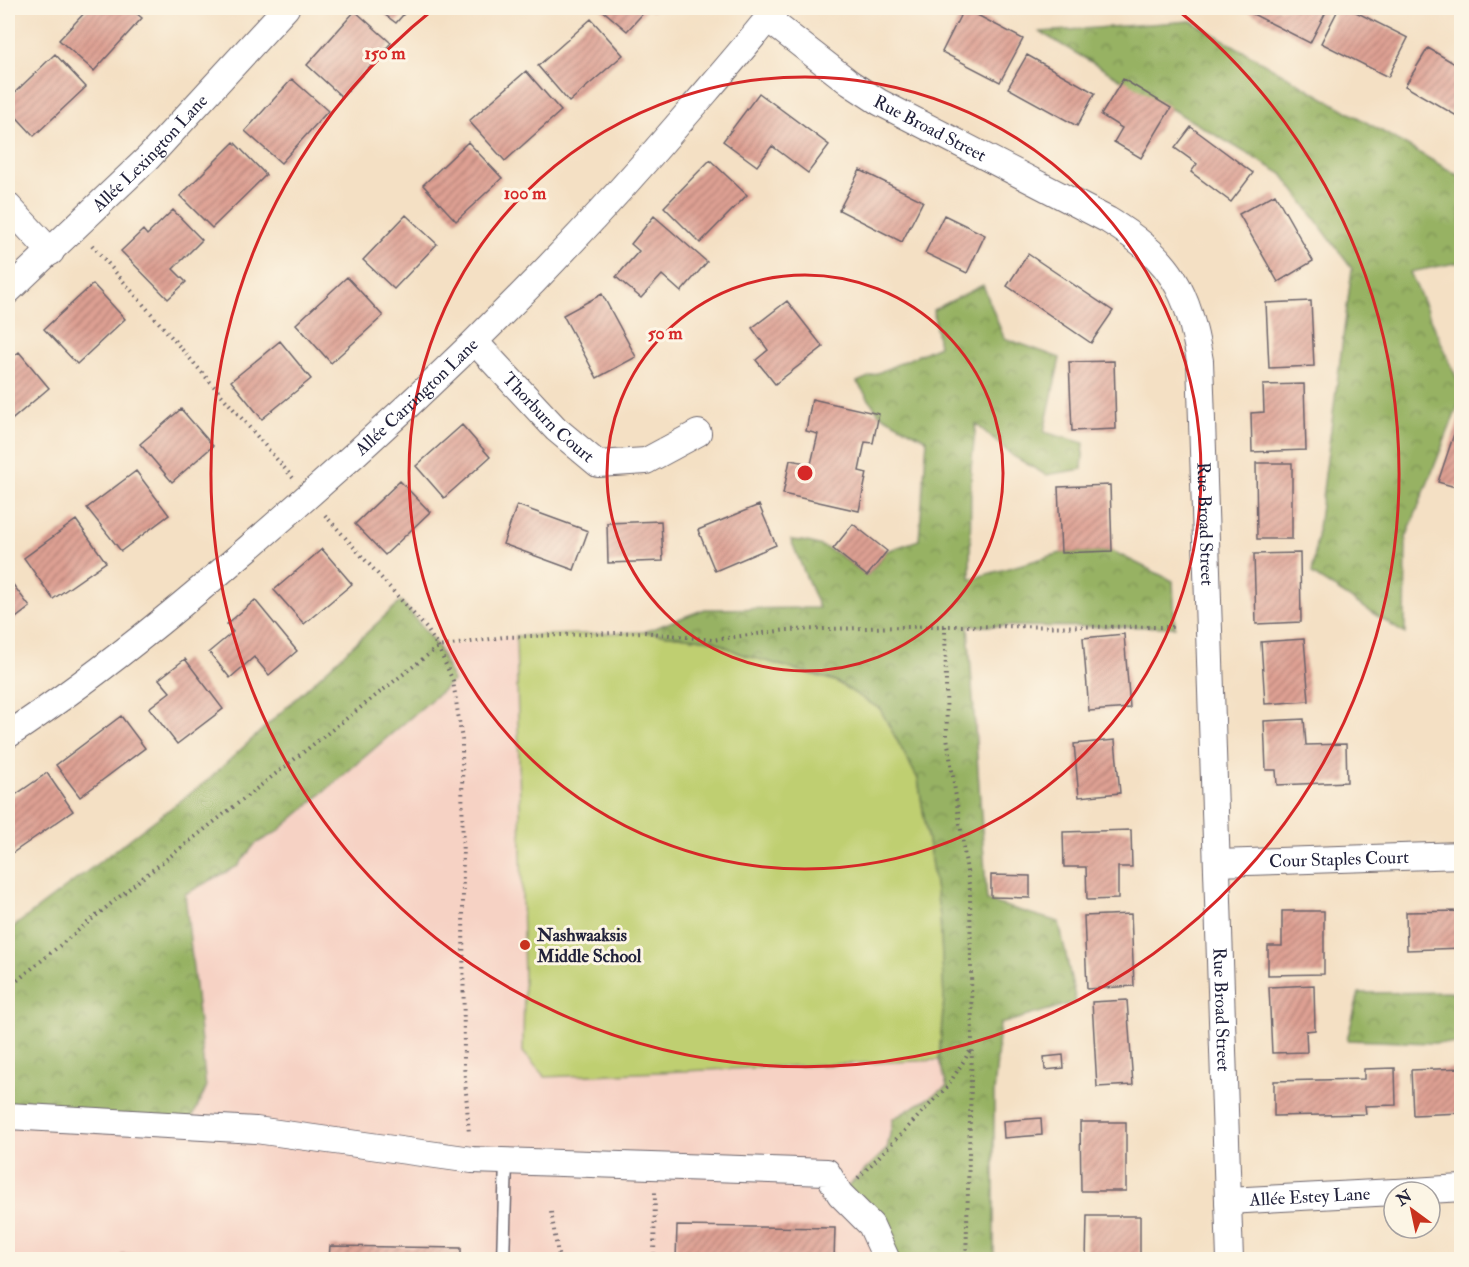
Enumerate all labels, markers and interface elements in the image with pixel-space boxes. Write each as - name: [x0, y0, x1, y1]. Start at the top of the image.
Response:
- text: 150 m: [364, 42, 407, 65]
- street label: Allée Lexington Lane: [86, 89, 213, 217]
- street label: Rue Broad Street: [870, 90, 990, 167]
- text: 100 m: [504, 182, 547, 205]
- text: 50 m: [648, 322, 683, 345]
- street label: Allée Carrington Lane: [349, 333, 483, 461]
- street label: Thorburn Court: [498, 367, 599, 468]
- street label: Rue Broad Street: [1192, 462, 1219, 586]
- centre of rings: [795, 463, 815, 483]
- street label: Cour Staples Court: [1269, 845, 1409, 873]
- place label: Nashwaaksis Middle School: [536, 924, 642, 968]
- marker: Nashwaaksis Middle School: [518, 938, 532, 952]
- street label: Rue Broad Street: [1208, 947, 1235, 1072]
- north arrow: [1382, 1180, 1442, 1240]
- street label: Allée Estey Lane: [1248, 1182, 1371, 1211]
- text: N: [1392, 1186, 1416, 1211]

